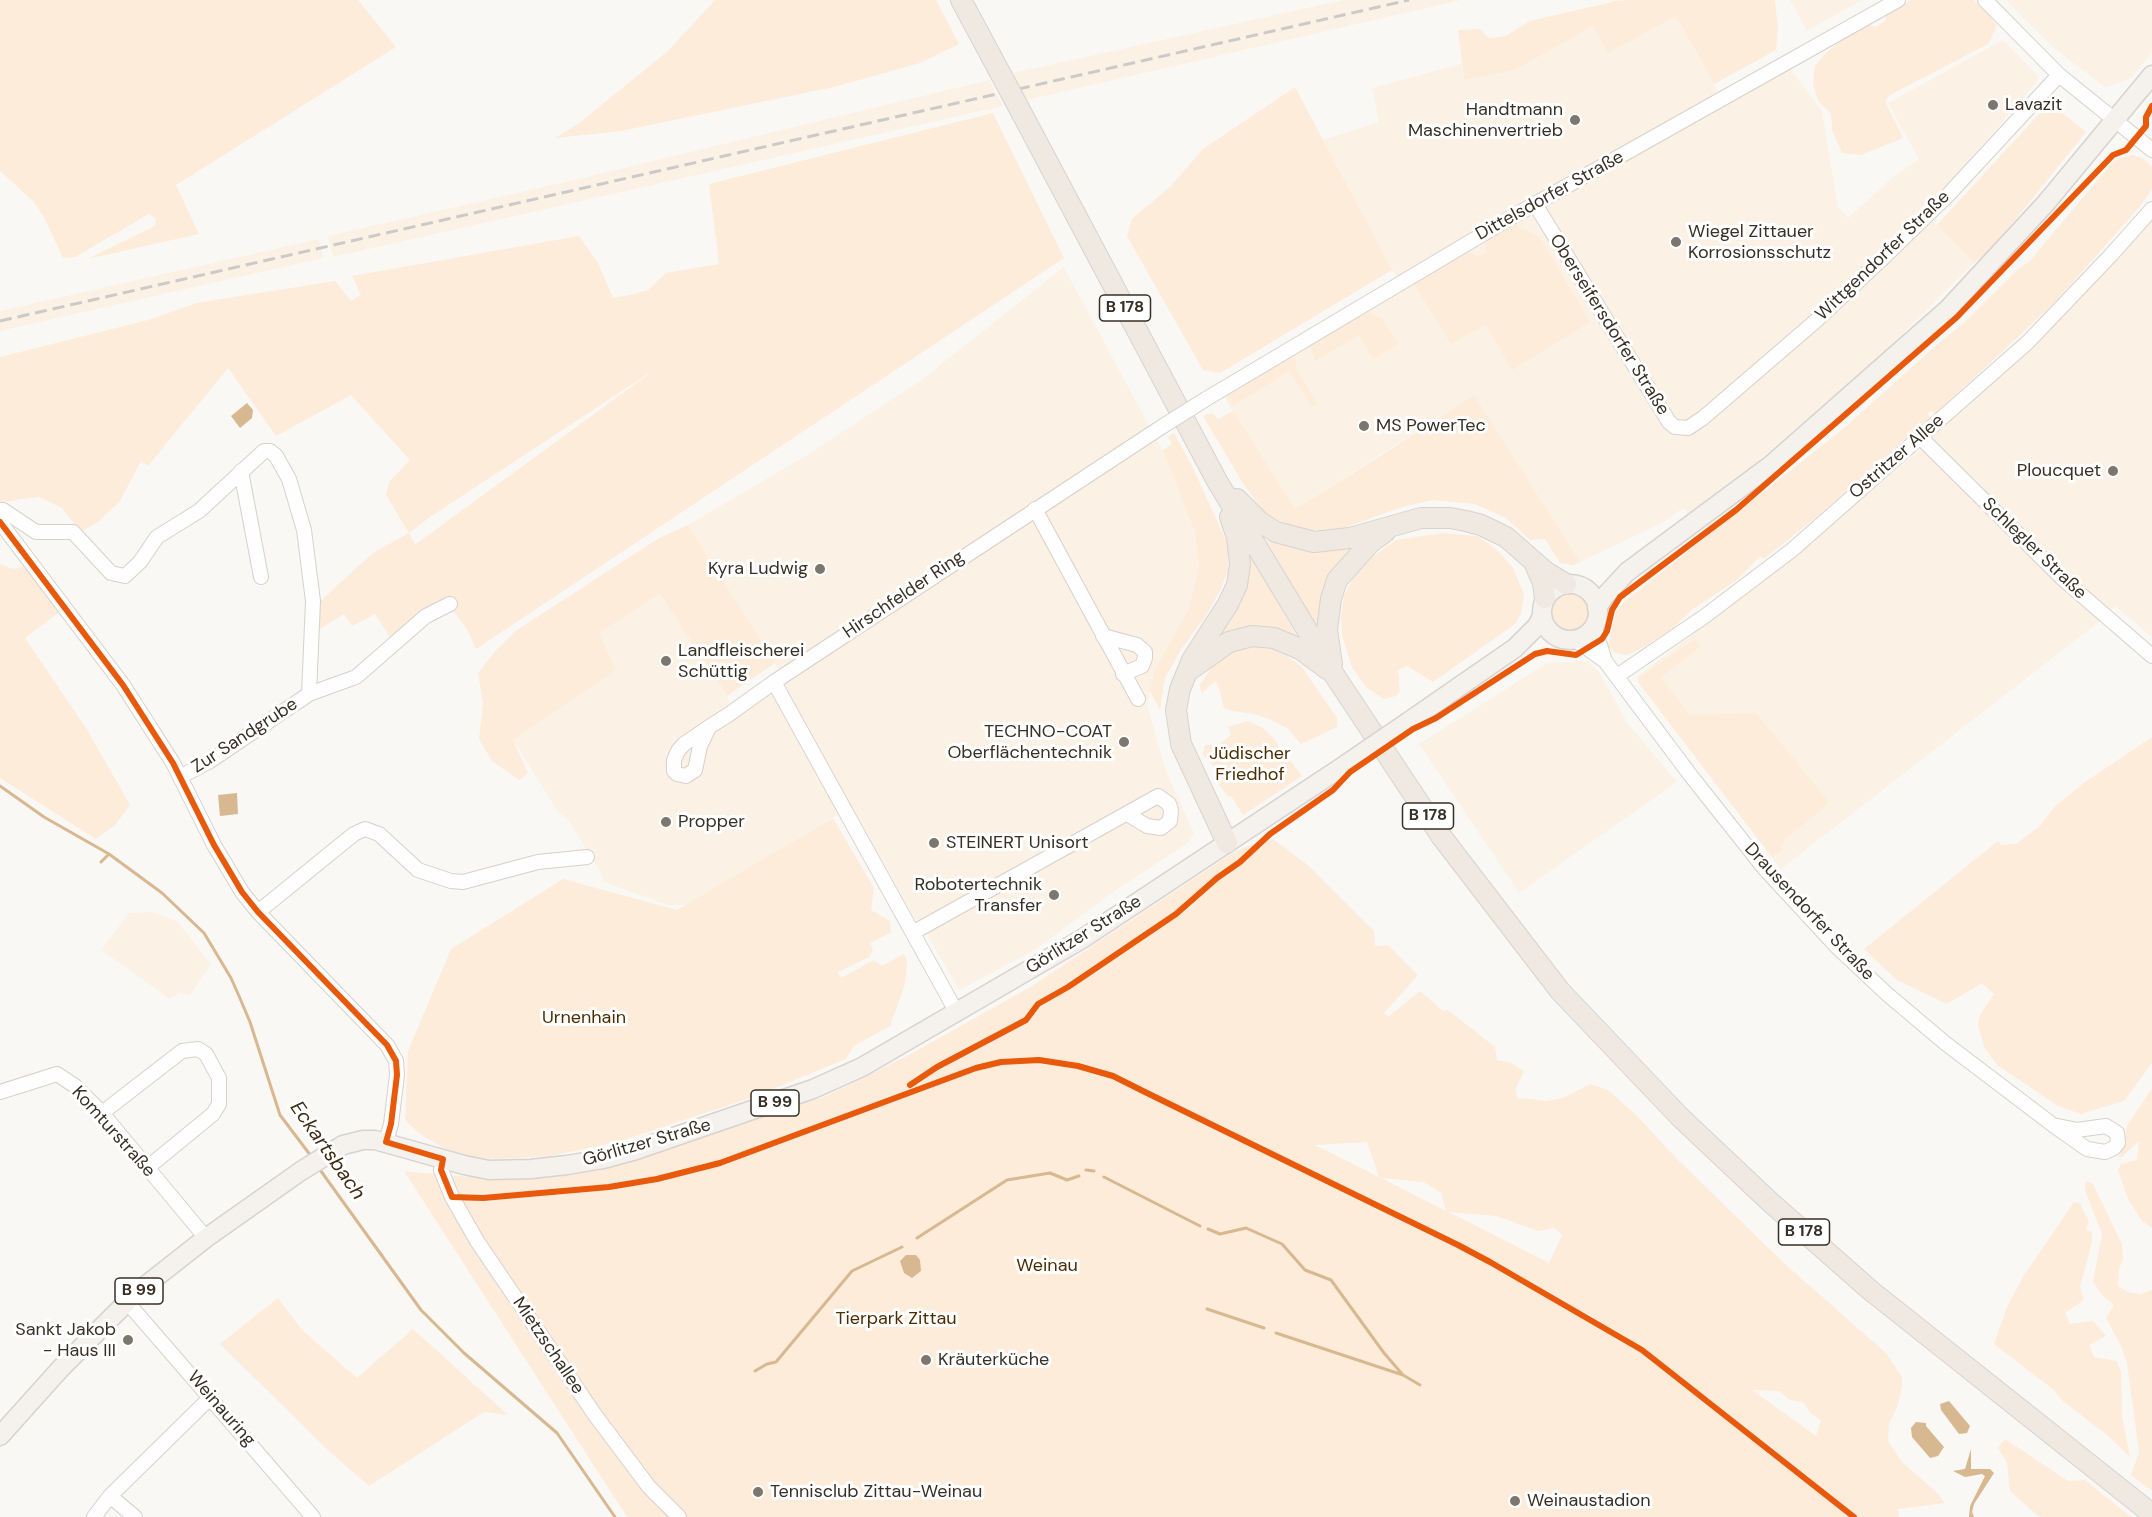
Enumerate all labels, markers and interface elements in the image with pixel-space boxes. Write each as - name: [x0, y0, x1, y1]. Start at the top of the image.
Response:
- place label: Lavazit: [2005, 94, 2062, 116]
- marker: Lavazit: [1986, 98, 2000, 112]
- place label: Handtmann Maschinenvertrieb: [1408, 99, 1563, 142]
- marker: Handtmann Maschinenvertrieb: [1568, 113, 1582, 127]
- street label: Dittelsdorfer Straße: [1472, 146, 1628, 246]
- street label: Wittgendorfer Straße: [1811, 186, 1955, 326]
- place label: Wiegel Zittauer Korrosionsschutz: [1688, 221, 1831, 264]
- street label: Oberseifersdorfer Straße: [1544, 231, 1674, 419]
- marker: Wiegel Zittauer Korrosionsschutz: [1669, 235, 1683, 249]
- road number: B 178: [1100, 295, 1150, 321]
- street label: Ostritzer Allee: [1845, 410, 1949, 504]
- place label: MS PowerTec: [1376, 415, 1486, 437]
- marker: MS PowerTec: [1357, 419, 1371, 433]
- place label: Ploucquet: [2017, 460, 2101, 482]
- marker: Ploucquet: [2106, 464, 2120, 478]
- street label: Schlegler Straße: [1977, 494, 2091, 604]
- street label: Hirschfelder Ring: [839, 547, 969, 643]
- place label: Kyra Ludwig: [708, 558, 808, 580]
- marker: Kyra Ludwig: [813, 562, 827, 576]
- place label: Landfleischerei Schüttig: [678, 640, 804, 682]
- marker: Landfleischerei Schüttig: [659, 654, 673, 668]
- street label: Zur Sandgrube: [188, 694, 302, 778]
- place label: TECHNO-COAT Oberflächentechnik: [947, 721, 1112, 764]
- marker: TECHNO-COAT Oberflächentechnik: [1117, 735, 1131, 749]
- park label: Jüdischer Friedhof: [1209, 743, 1291, 786]
- road number: B 178: [1402, 803, 1454, 829]
- place label: Propper: [678, 811, 745, 833]
- marker: Propper: [659, 815, 673, 829]
- place label: STEINERT Unisort: [946, 832, 1089, 854]
- marker: STEINERT Unisort: [927, 836, 941, 850]
- street label: Drausendorfer Straße: [1740, 839, 1878, 985]
- place label: Robotertechnik Transfer: [915, 874, 1042, 916]
- marker: Robotertechnik Transfer: [1047, 888, 1061, 902]
- street label: Görlitzer Straße: [1022, 891, 1146, 979]
- park label: Urnenhain: [542, 1007, 626, 1029]
- street label: Komturstraße: [67, 1082, 159, 1182]
- road number: B 99: [751, 1090, 799, 1116]
- water label: Eckartsbach: [284, 1097, 370, 1205]
- street label: Görlitzer Straße: [581, 1114, 713, 1172]
- road number: B 178: [1778, 1219, 1830, 1245]
- park label: Weinau: [1016, 1255, 1078, 1277]
- road number: B 99: [115, 1278, 163, 1304]
- street label: Mietzschallee: [508, 1293, 588, 1399]
- park label: Tierpark Zittau: [835, 1308, 957, 1330]
- place label: Sankt Jakob - Haus III: [15, 1319, 116, 1362]
- marker: Sankt Jakob - Haus III: [121, 1333, 135, 1347]
- place label: Kräuterküche: [938, 1349, 1049, 1371]
- marker: Kräuterküche: [919, 1353, 933, 1367]
- street label: Weinauring: [182, 1367, 260, 1451]
- place label: Tennisclub Zittau-Weinau: [770, 1481, 982, 1503]
- marker: Tennisclub Zittau-Weinau: [751, 1485, 765, 1499]
- place label: Weinaustadion: [1527, 1490, 1651, 1512]
- marker: Weinaustadion: [1508, 1494, 1522, 1508]

